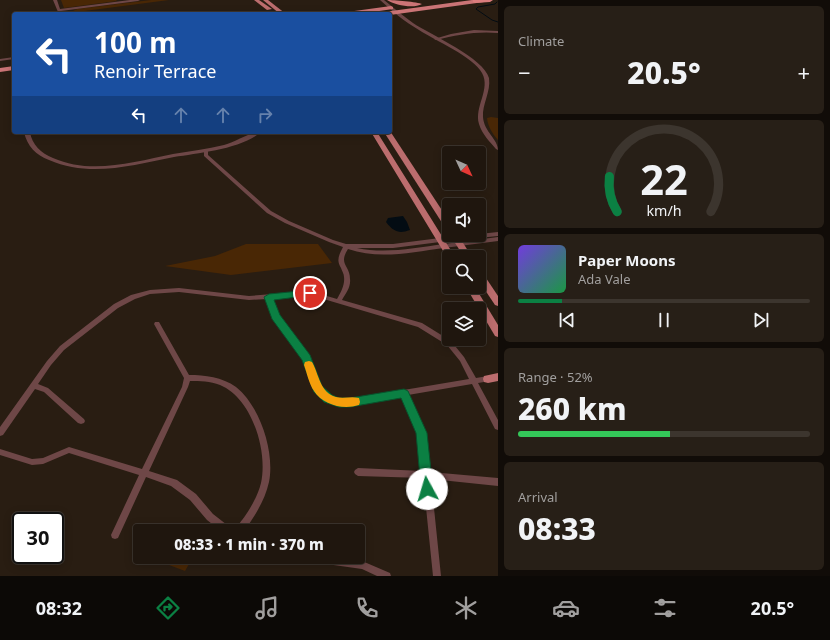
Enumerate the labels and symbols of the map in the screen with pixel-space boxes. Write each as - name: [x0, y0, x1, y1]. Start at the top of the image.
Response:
- north arrow: [442, 146, 486, 190]
- pin: [293, 276, 327, 310]
- position arrow: [406, 468, 448, 510]
- speed limit sign: 30: [12, 512, 64, 564]

